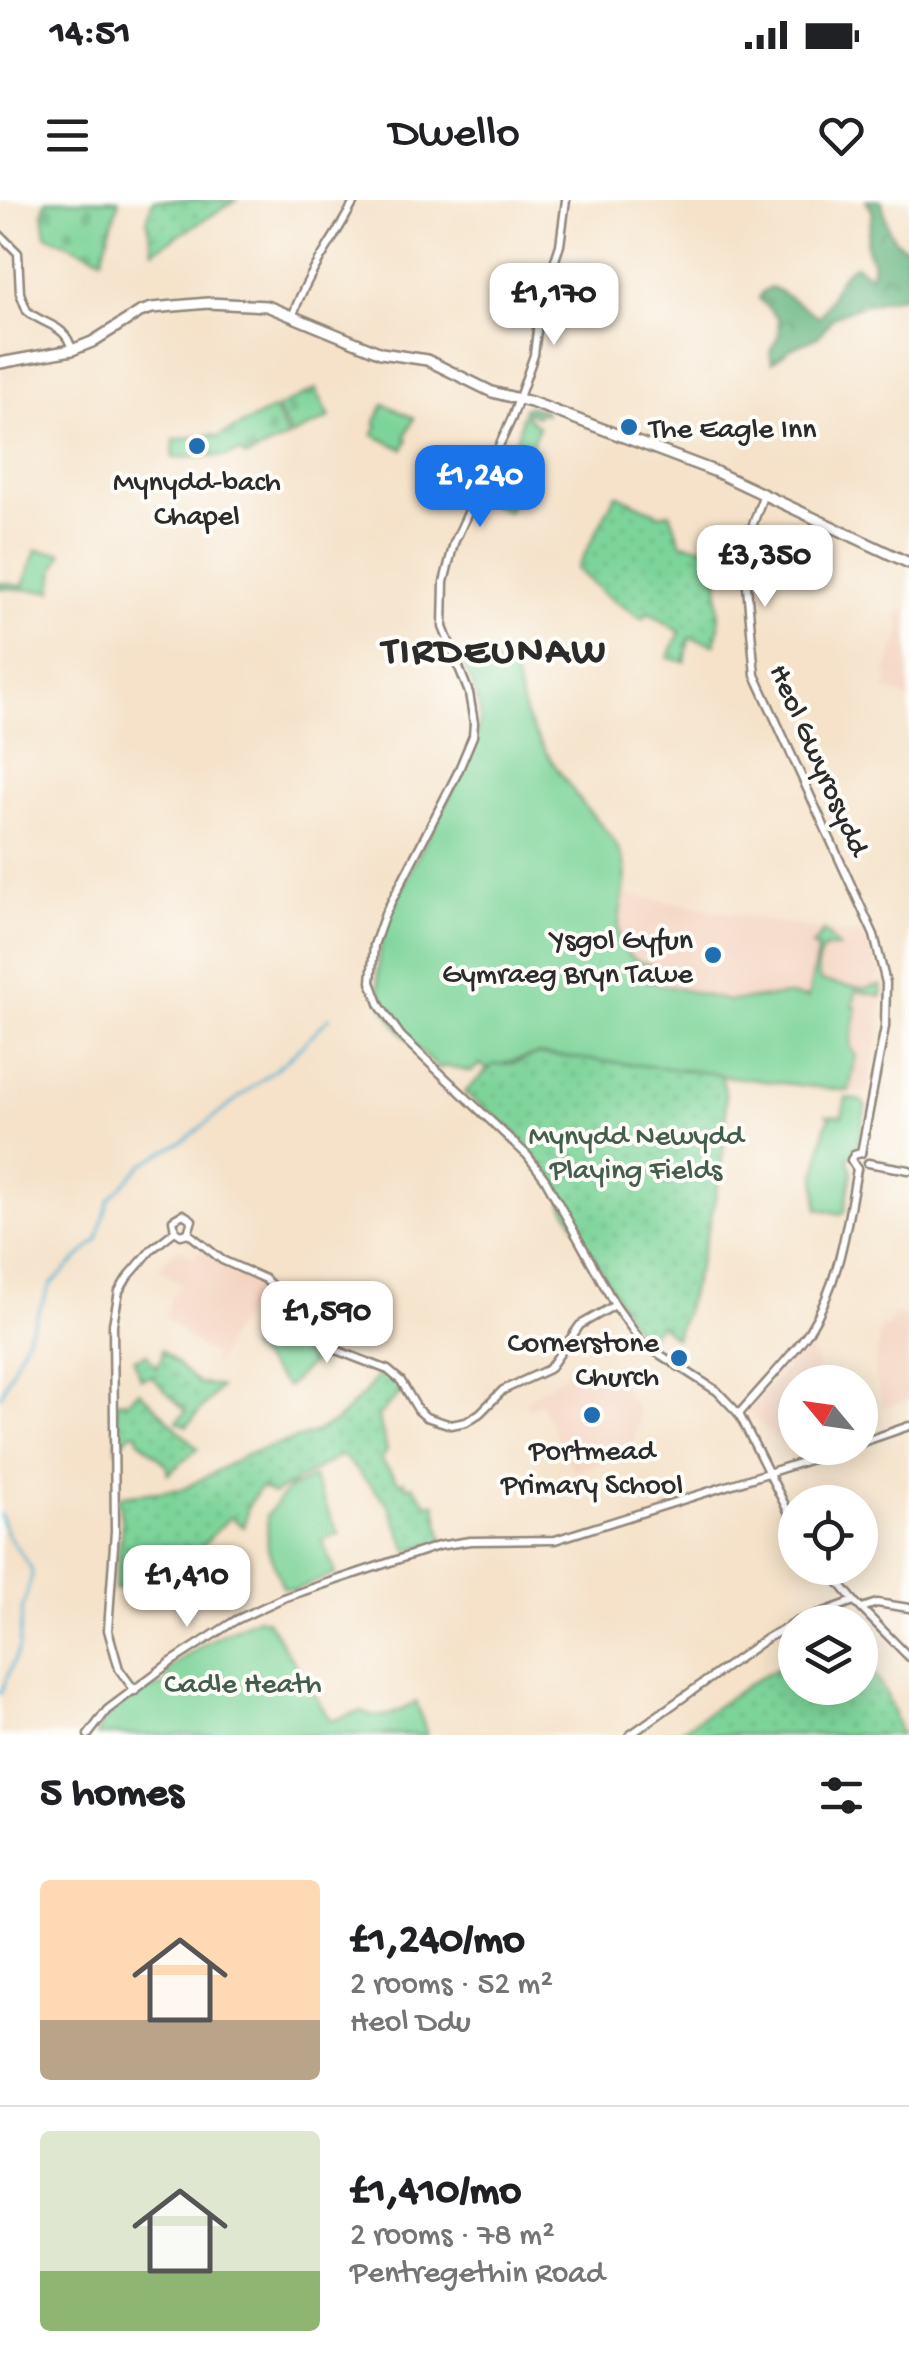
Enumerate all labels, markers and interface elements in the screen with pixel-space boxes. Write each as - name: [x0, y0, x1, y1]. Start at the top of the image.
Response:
- text: 14:51: [50, 13, 131, 57]
- icon: menu: [40, 108, 95, 163]
- icon: heart: [814, 108, 869, 163]
- text: Dwello: [389, 109, 520, 162]
- pin: £1,170: [473, 263, 635, 348]
- text: £1,170: [512, 276, 596, 314]
- place label: The Eagle Inn: [647, 414, 817, 449]
- marker: The Eagle Inn: [618, 416, 640, 438]
- marker: Mynydd-bach Chapel: [186, 435, 208, 457]
- pin: £1,240: [399, 445, 561, 530]
- text: £1,240: [437, 458, 523, 496]
- place label: Mynydd-bach Chapel: [113, 467, 281, 536]
- pin: £3,350: [684, 525, 846, 610]
- text: £3,350: [719, 538, 811, 576]
- district label: TIRDEUNAW: [379, 630, 608, 677]
- street label: Heol Gwyrosydd: [759, 660, 876, 864]
- place label: Ysgol Gyfun Gymraeg Bryn Tawe: [442, 925, 694, 994]
- marker: Ysgol Gyfun Gymraeg Bryn Tawe: [702, 944, 724, 966]
- park label: Mynydd Newydd Playing Fields: [528, 1121, 746, 1190]
- pin: £1,590: [246, 1281, 408, 1366]
- text: £1,590: [283, 1294, 371, 1332]
- place label: Cornerstone Church: [508, 1328, 660, 1397]
- marker: Cornerstone Church: [668, 1347, 690, 1369]
- north arrow: [778, 1365, 878, 1465]
- map controls: [778, 1365, 878, 1705]
- marker: Portmead Primary School: [581, 1404, 603, 1426]
- place label: Portmead Primary School: [500, 1436, 683, 1505]
- button: locate: [778, 1485, 878, 1585]
- pin: £1,410: [106, 1545, 268, 1630]
- text: £1,410: [145, 1558, 229, 1596]
- button: layers: [778, 1605, 878, 1705]
- park label: Cadle Heath: [164, 1669, 322, 1704]
- icon: filters: [814, 1768, 869, 1823]
- text: 5 homes: [40, 1771, 183, 1820]
- text: £1,240/mo: [350, 1918, 525, 1967]
- icon: home: [120, 1920, 240, 2040]
- text: 2 rooms · 52 m²: [350, 1967, 553, 2005]
- text: Heol Ddu: [350, 2005, 471, 2043]
- text: £1,410/mo: [350, 2169, 521, 2218]
- icon: home: [120, 2171, 240, 2291]
- text: 2 rooms · 78 m²: [350, 2218, 555, 2256]
- text: Pentregethin Road: [350, 2256, 605, 2294]

